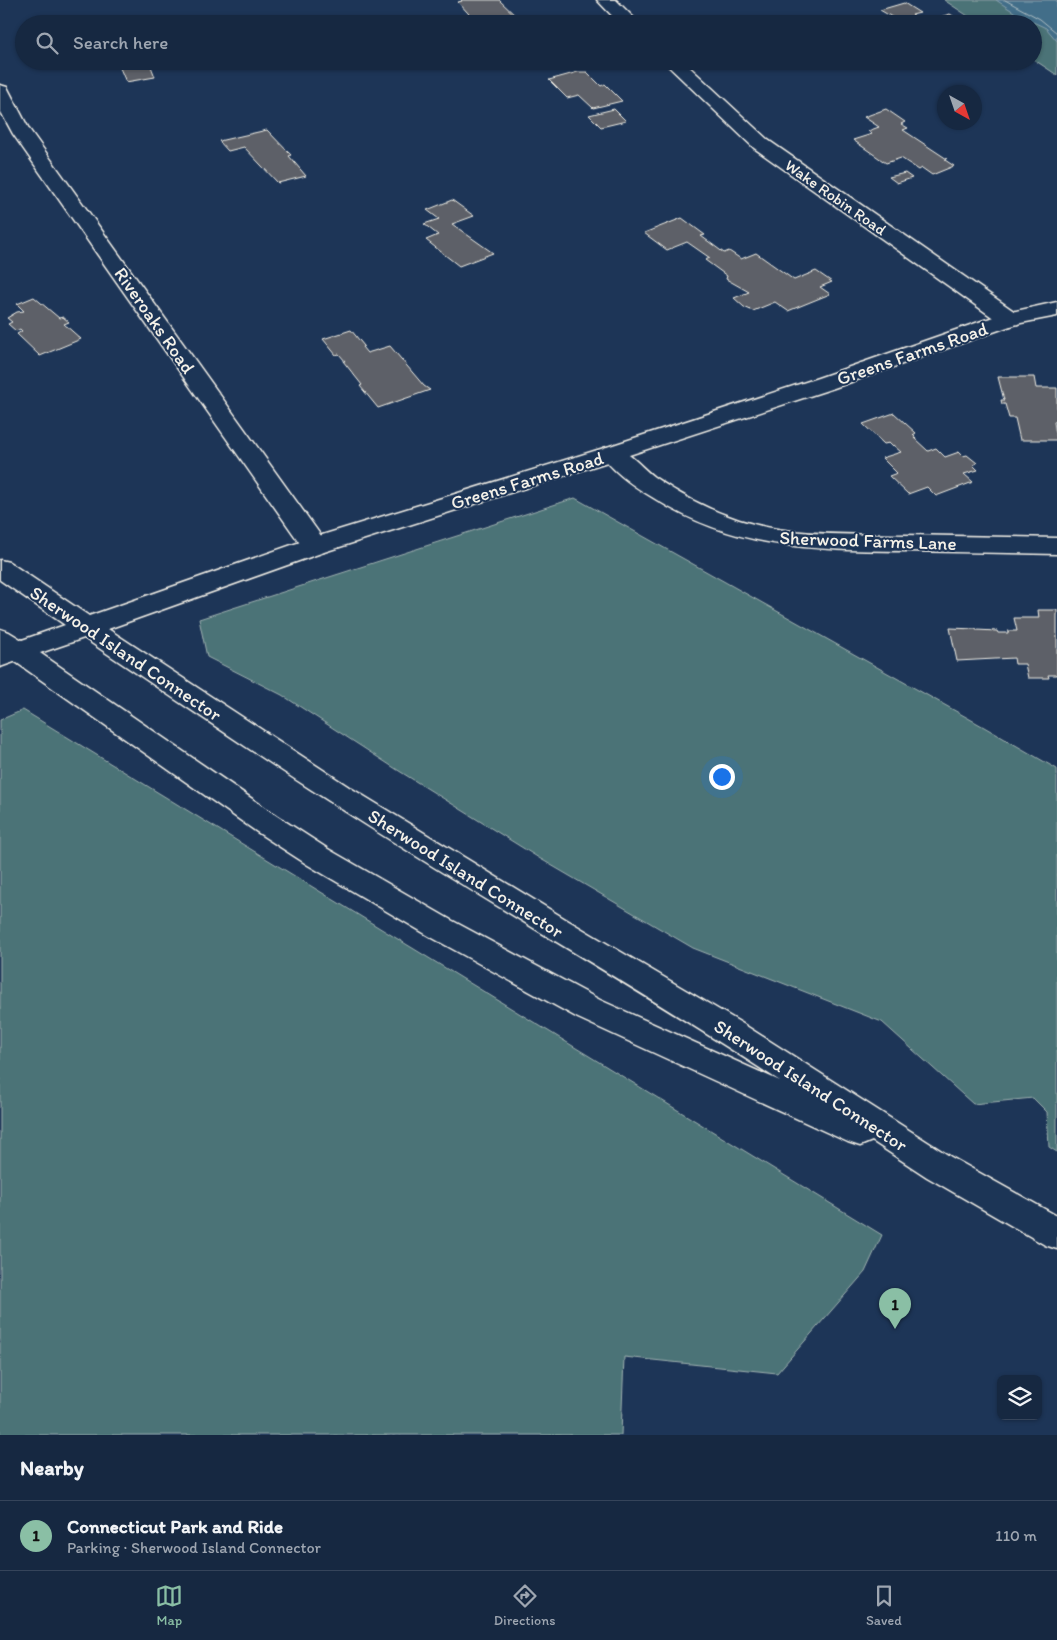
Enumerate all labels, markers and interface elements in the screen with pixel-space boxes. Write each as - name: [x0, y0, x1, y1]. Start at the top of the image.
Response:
- search box: [15, 15, 1042, 70]
- icon: search: [33, 29, 61, 57]
- text: Search here: [73, 31, 168, 54]
- north arrow: [937, 85, 982, 130]
- street label: Wake Robin Road: [781, 155, 890, 239]
- street label: Riveroaks Road: [109, 263, 200, 378]
- street label: Greens Farms Road: [834, 317, 991, 390]
- street label: Greens Farms Road: [448, 446, 607, 515]
- street label: Sherwood Farms Lane: [779, 526, 957, 555]
- street label: Sherwood Island Connector: [26, 581, 226, 726]
- your location: [709, 764, 735, 790]
- street label: Sherwood Island Connector: [364, 804, 568, 943]
- street label: Sherwood Island Connector: [710, 1014, 912, 1157]
- pin: 1: [879, 1288, 911, 1329]
- map controls: [997, 1375, 1042, 1420]
- button: layers: [997, 1375, 1042, 1420]
- text: Nearby: [20, 1455, 84, 1480]
- text: Connecticut Park and Ride: [67, 1515, 283, 1538]
- text: 1: [32, 1526, 40, 1545]
- text: 110 m: [995, 1526, 1037, 1545]
- text: Parking · Sherwood Island Connector: [67, 1538, 321, 1557]
- tab: Map: [155, 1582, 183, 1629]
- tab: Directions: [494, 1582, 555, 1629]
- tab: Saved: [866, 1582, 902, 1629]

